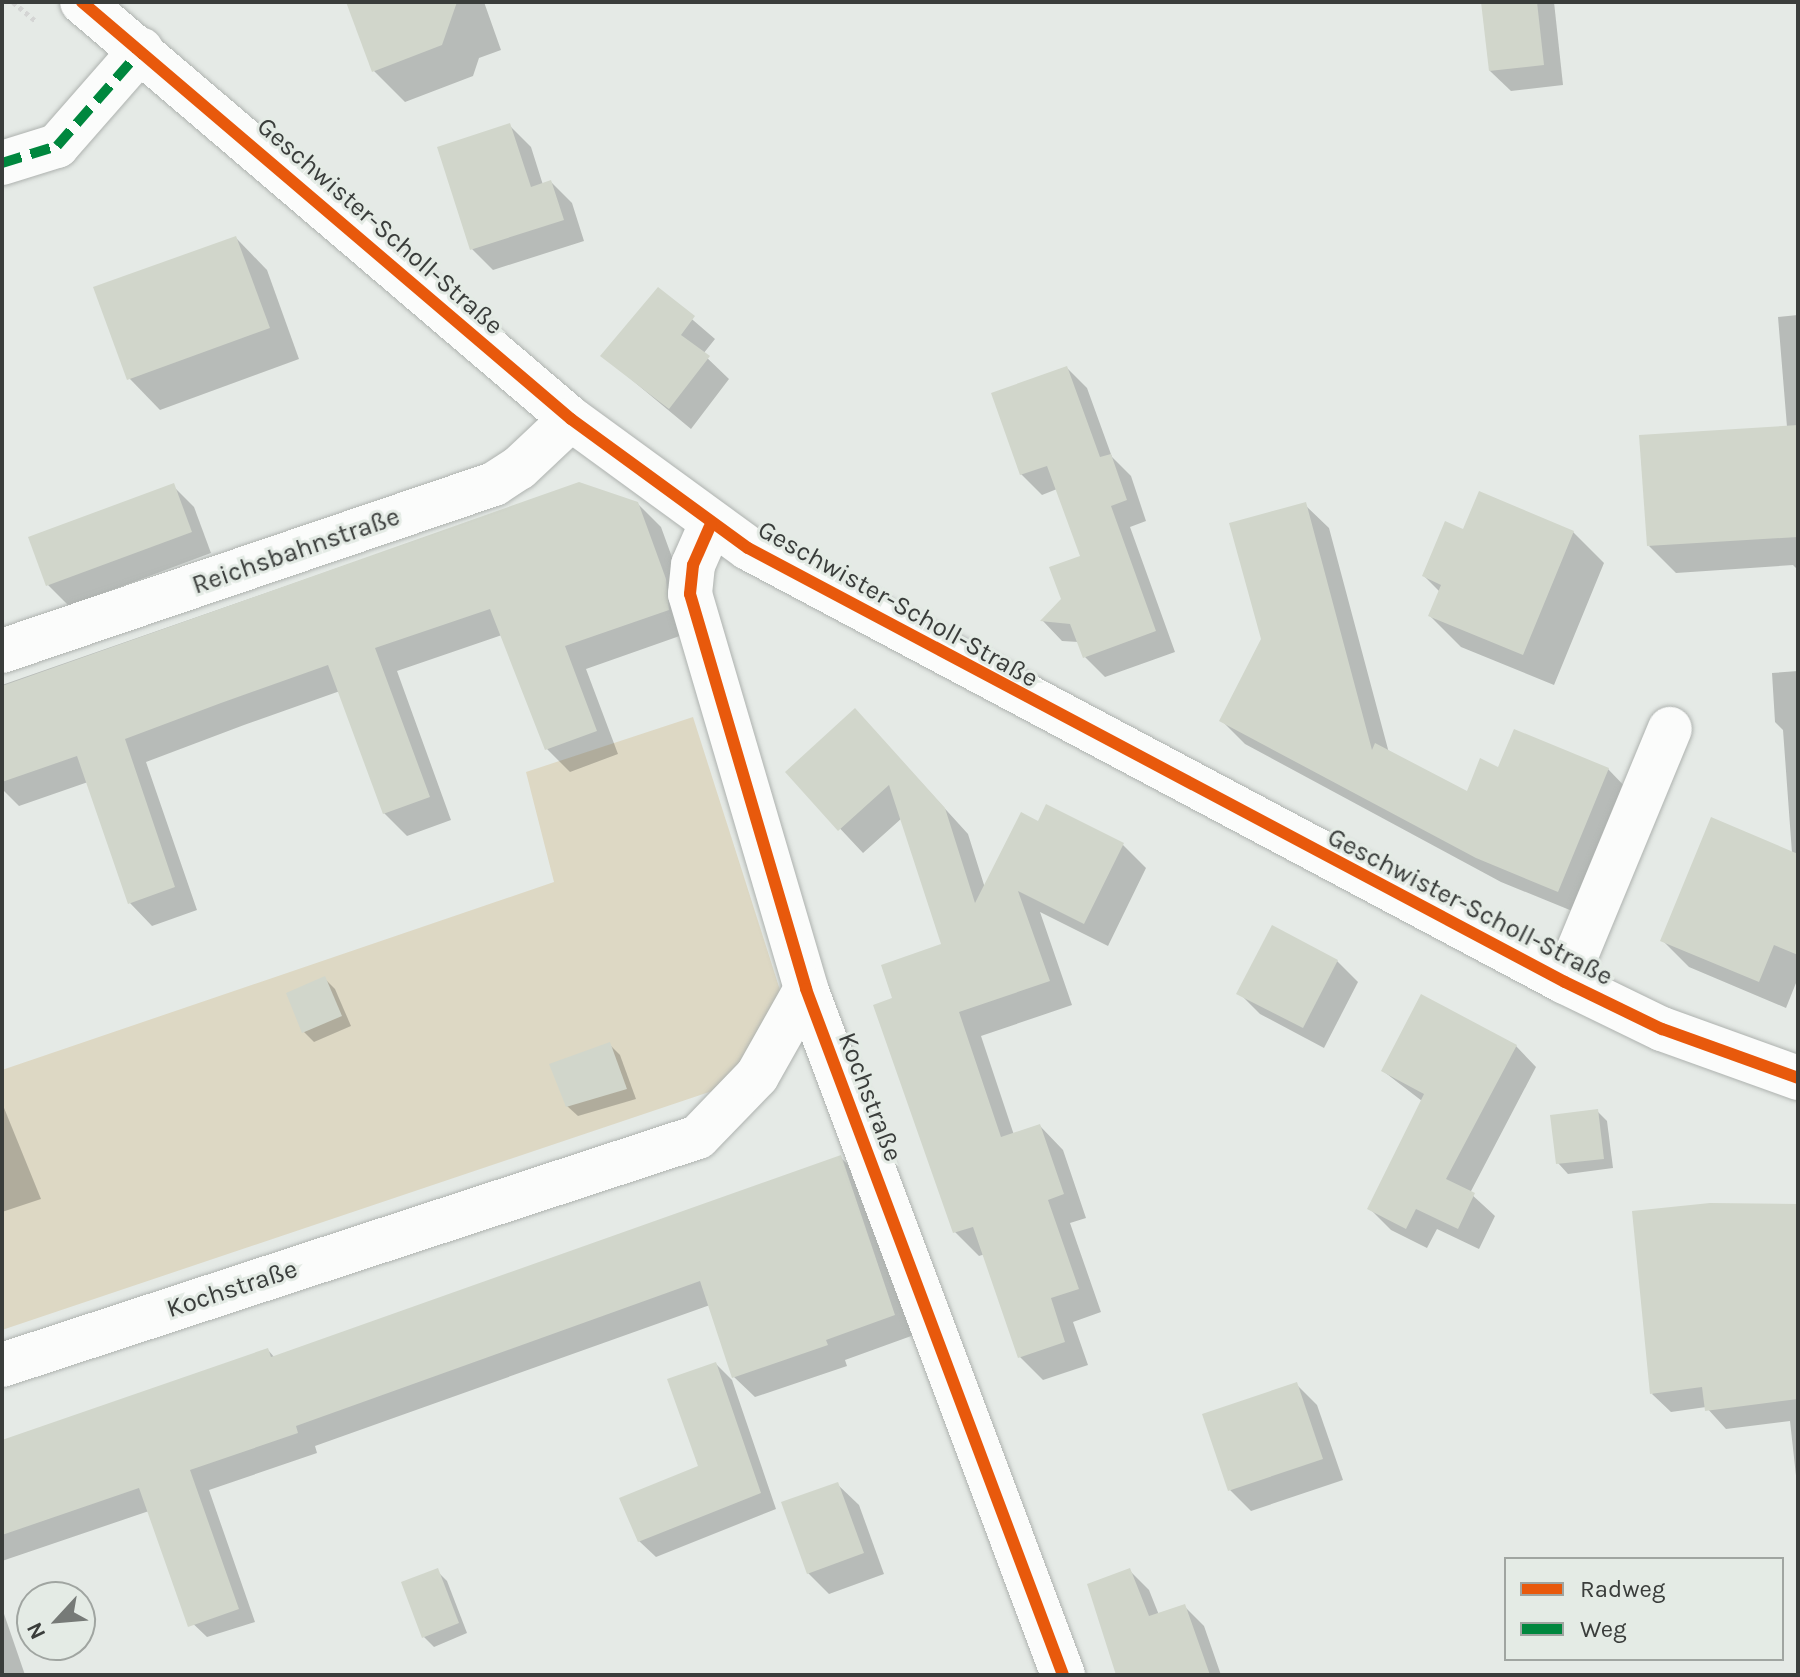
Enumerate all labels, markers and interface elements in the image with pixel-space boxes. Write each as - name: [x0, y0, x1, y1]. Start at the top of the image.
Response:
- street label: Geschwister-Scholl-Straße: [251, 111, 509, 341]
- street label: Reichsbahnstraße: [188, 501, 404, 601]
- street label: Geschwister-Scholl-Straße: [752, 514, 1044, 694]
- street label: Geschwister-Scholl-Straße: [1322, 821, 1618, 993]
- street label: Kochstraße: [831, 1028, 909, 1166]
- street label: Kochstraße: [163, 1253, 301, 1325]
- legend: [1504, 1557, 1784, 1661]
- text: Radweg: [1580, 1575, 1665, 1603]
- north arrow: [16, 1581, 96, 1661]
- text: Weg: [1580, 1615, 1627, 1643]
- text: N: [21, 1618, 51, 1643]

